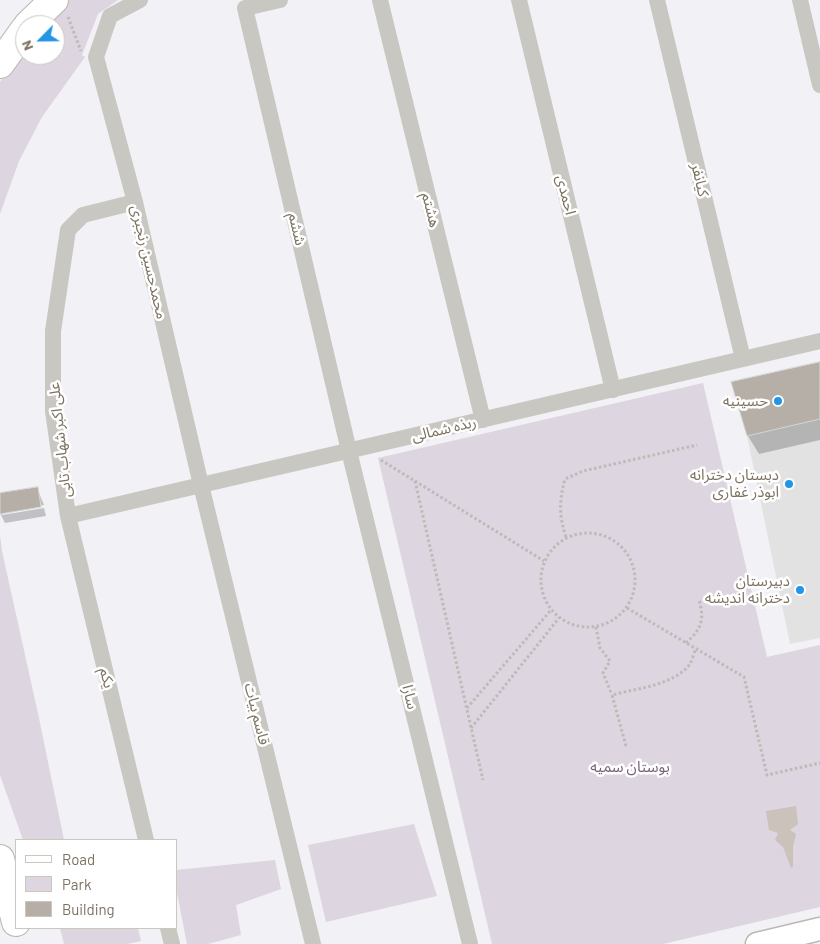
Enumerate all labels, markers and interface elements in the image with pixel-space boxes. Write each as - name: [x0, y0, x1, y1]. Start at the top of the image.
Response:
- north arrow: [15, 15, 65, 65]
- text: N: [17, 38, 36, 53]
- street label: کیانفر: [687, 162, 713, 198]
- street label: احمدی: [552, 173, 580, 217]
- street label: هشتم: [418, 191, 444, 229]
- street label: محمدحسین رنجبری: [127, 203, 171, 321]
- street label: ششم: [285, 211, 309, 247]
- street label: علی اکبر شهاب تابی: [45, 382, 75, 498]
- place label: حسینیه: [723, 392, 768, 410]
- marker: حسینیه: [772, 395, 784, 407]
- street label: ربذه شمالی: [410, 413, 478, 445]
- place label: دبستان دخترانه ابوذر غفاری: [690, 466, 779, 501]
- marker: دبستان دخترانه ابوذر غفاری: [783, 478, 795, 490]
- place label: دبیرستان دخترانه اندیشه: [705, 572, 790, 607]
- marker: دبیرستان دخترانه اندیشه: [794, 584, 806, 596]
- street label: یکم: [96, 666, 118, 690]
- street label: قاسم بیات: [241, 681, 273, 747]
- street label: سارا: [398, 683, 422, 711]
- park label: بوستان سمیه: [590, 758, 670, 776]
- legend: [15, 839, 178, 929]
- text: Road: [62, 850, 95, 868]
- text: Park: [62, 875, 91, 893]
- text: Building: [62, 900, 115, 918]

